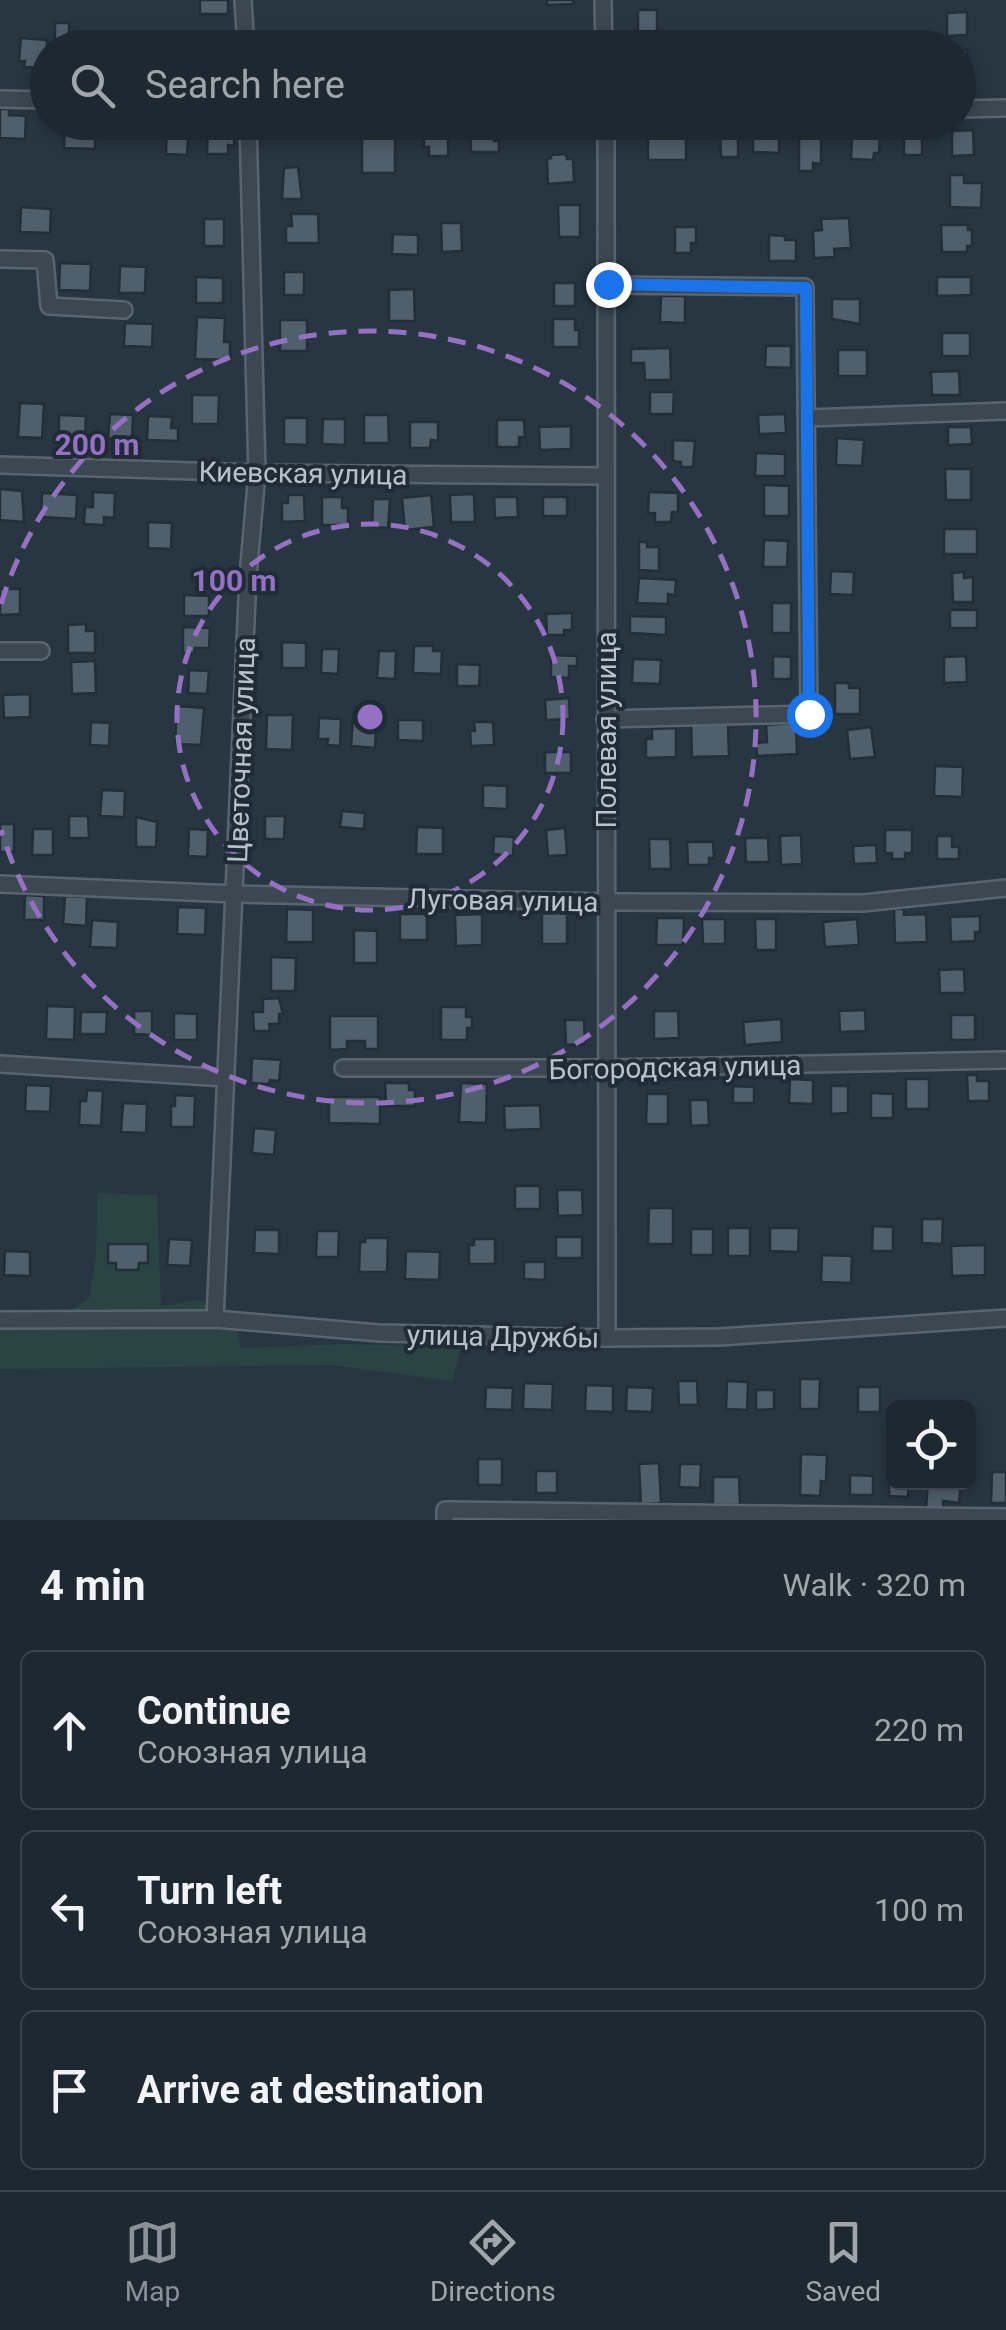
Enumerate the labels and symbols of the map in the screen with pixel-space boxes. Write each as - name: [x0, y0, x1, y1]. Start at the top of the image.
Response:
- route end: [586, 262, 632, 308]
- text: 200 m: [54, 427, 140, 462]
- street label: Киевская улица: [198, 455, 408, 492]
- text: 100 m: [191, 563, 277, 598]
- street label: Полевая улица: [590, 631, 623, 829]
- street label: Цветочная улица: [221, 637, 262, 863]
- route start: [787, 692, 833, 738]
- centre of rings: [352, 699, 388, 735]
- street label: Луговая улица: [407, 882, 599, 919]
- street label: Богородская улица: [548, 1049, 802, 1086]
- street label: улица Дружбы: [407, 1318, 599, 1355]

